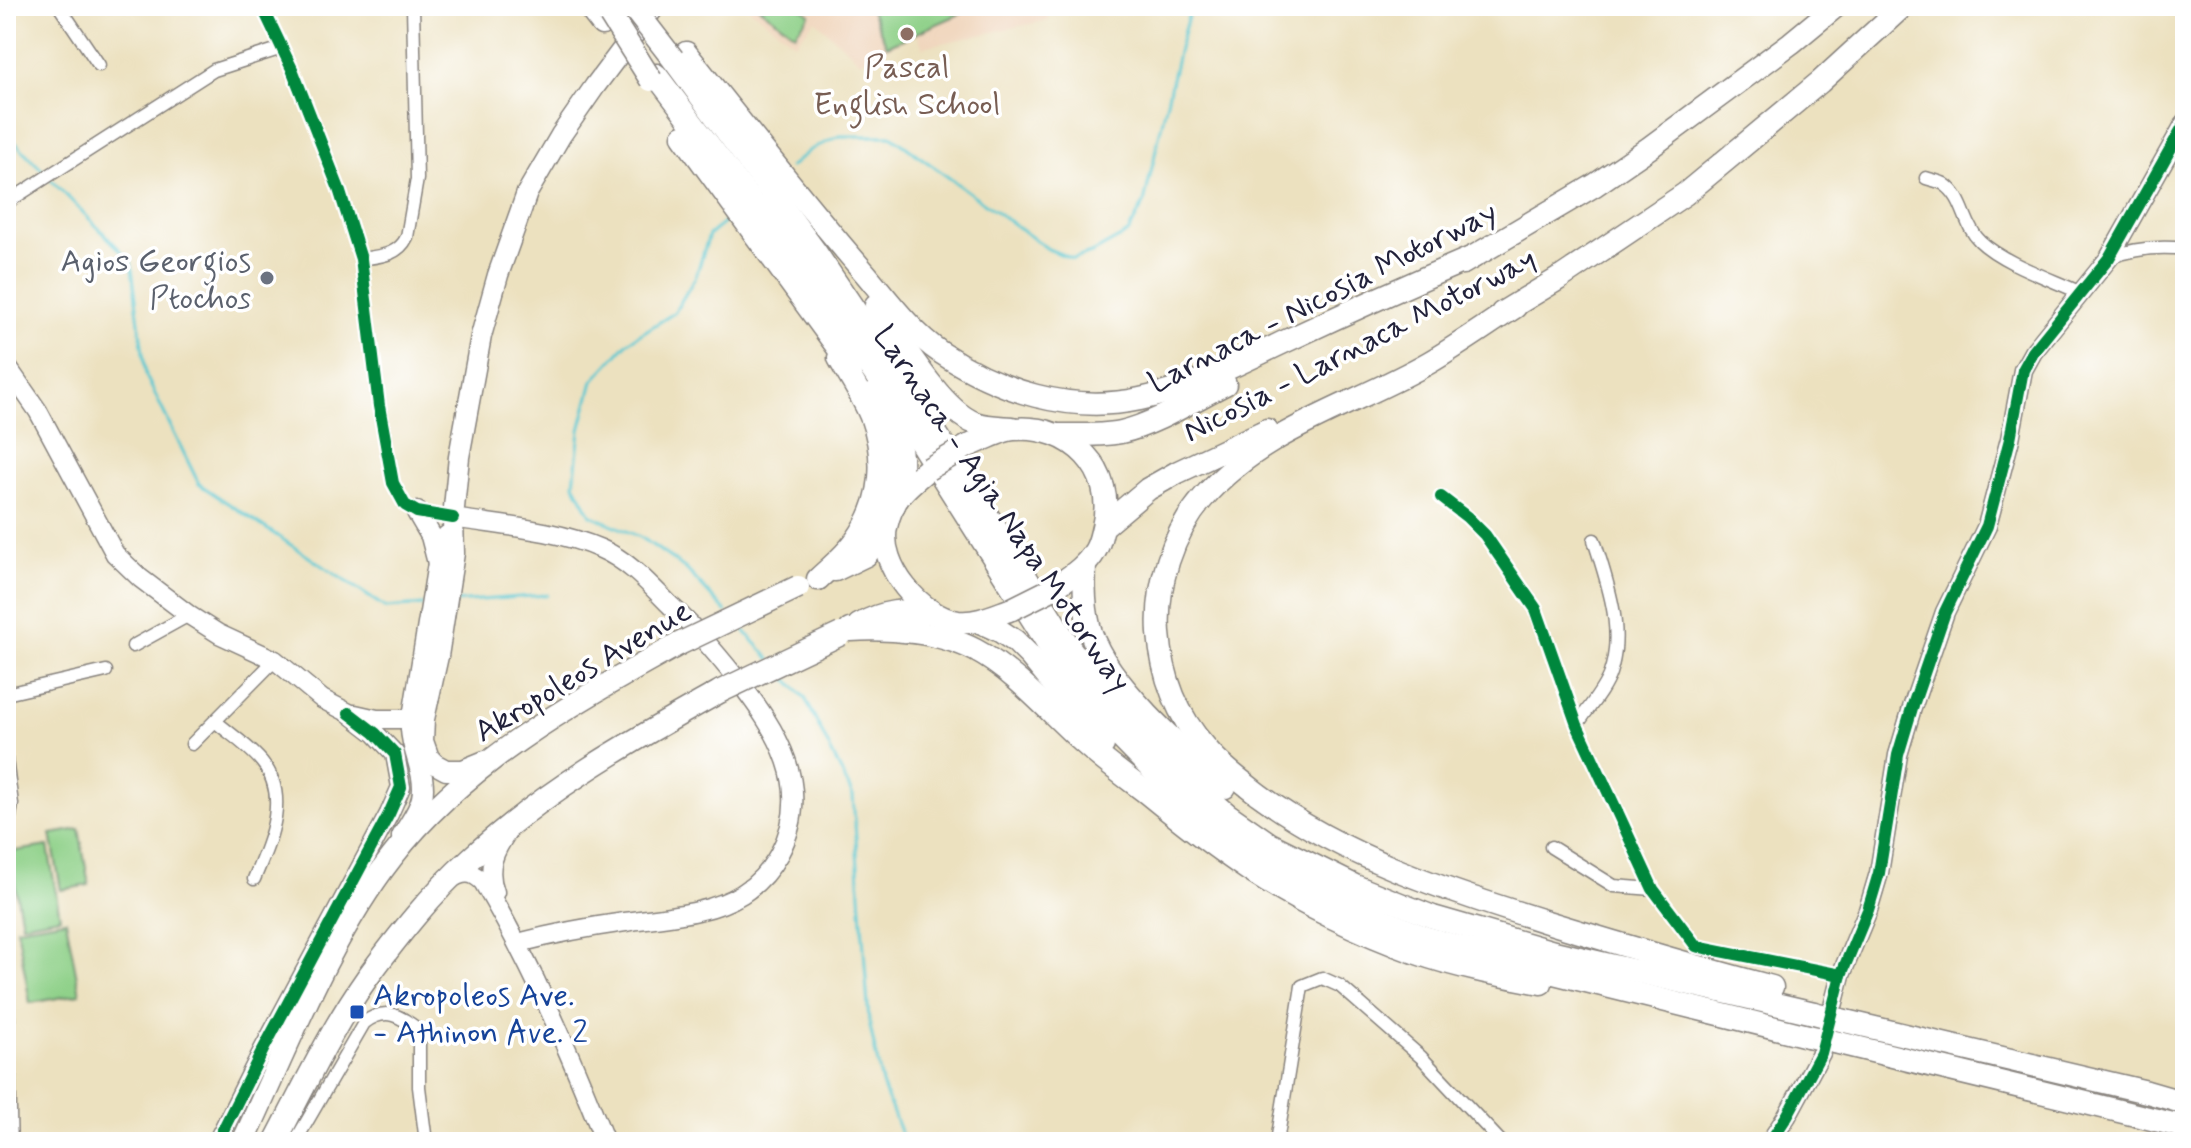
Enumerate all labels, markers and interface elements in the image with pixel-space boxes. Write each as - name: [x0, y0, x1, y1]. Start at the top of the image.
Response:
- marker: Pascal English School: [898, 25, 916, 43]
- place label: Pascal English School: [814, 47, 1000, 129]
- street label: Larnaca - Nicosia Motorway: [1141, 191, 1504, 404]
- street label: Nicosia - Larnaca Motorway: [1176, 238, 1543, 453]
- place label: Agios Georgios Ptochos: [61, 241, 251, 320]
- marker: Agios Georgios Ptochos: [258, 269, 276, 287]
- street label: Larnaca - Agia Napa Motorway: [863, 318, 1140, 701]
- street label: Akropoleos Avenue: [467, 590, 699, 753]
- place label: Akropoleos Ave. - Athinon Ave. 2: [373, 975, 588, 1054]
- marker: Akropoleos Ave. - Athinon Ave. 2: [348, 1003, 366, 1021]

